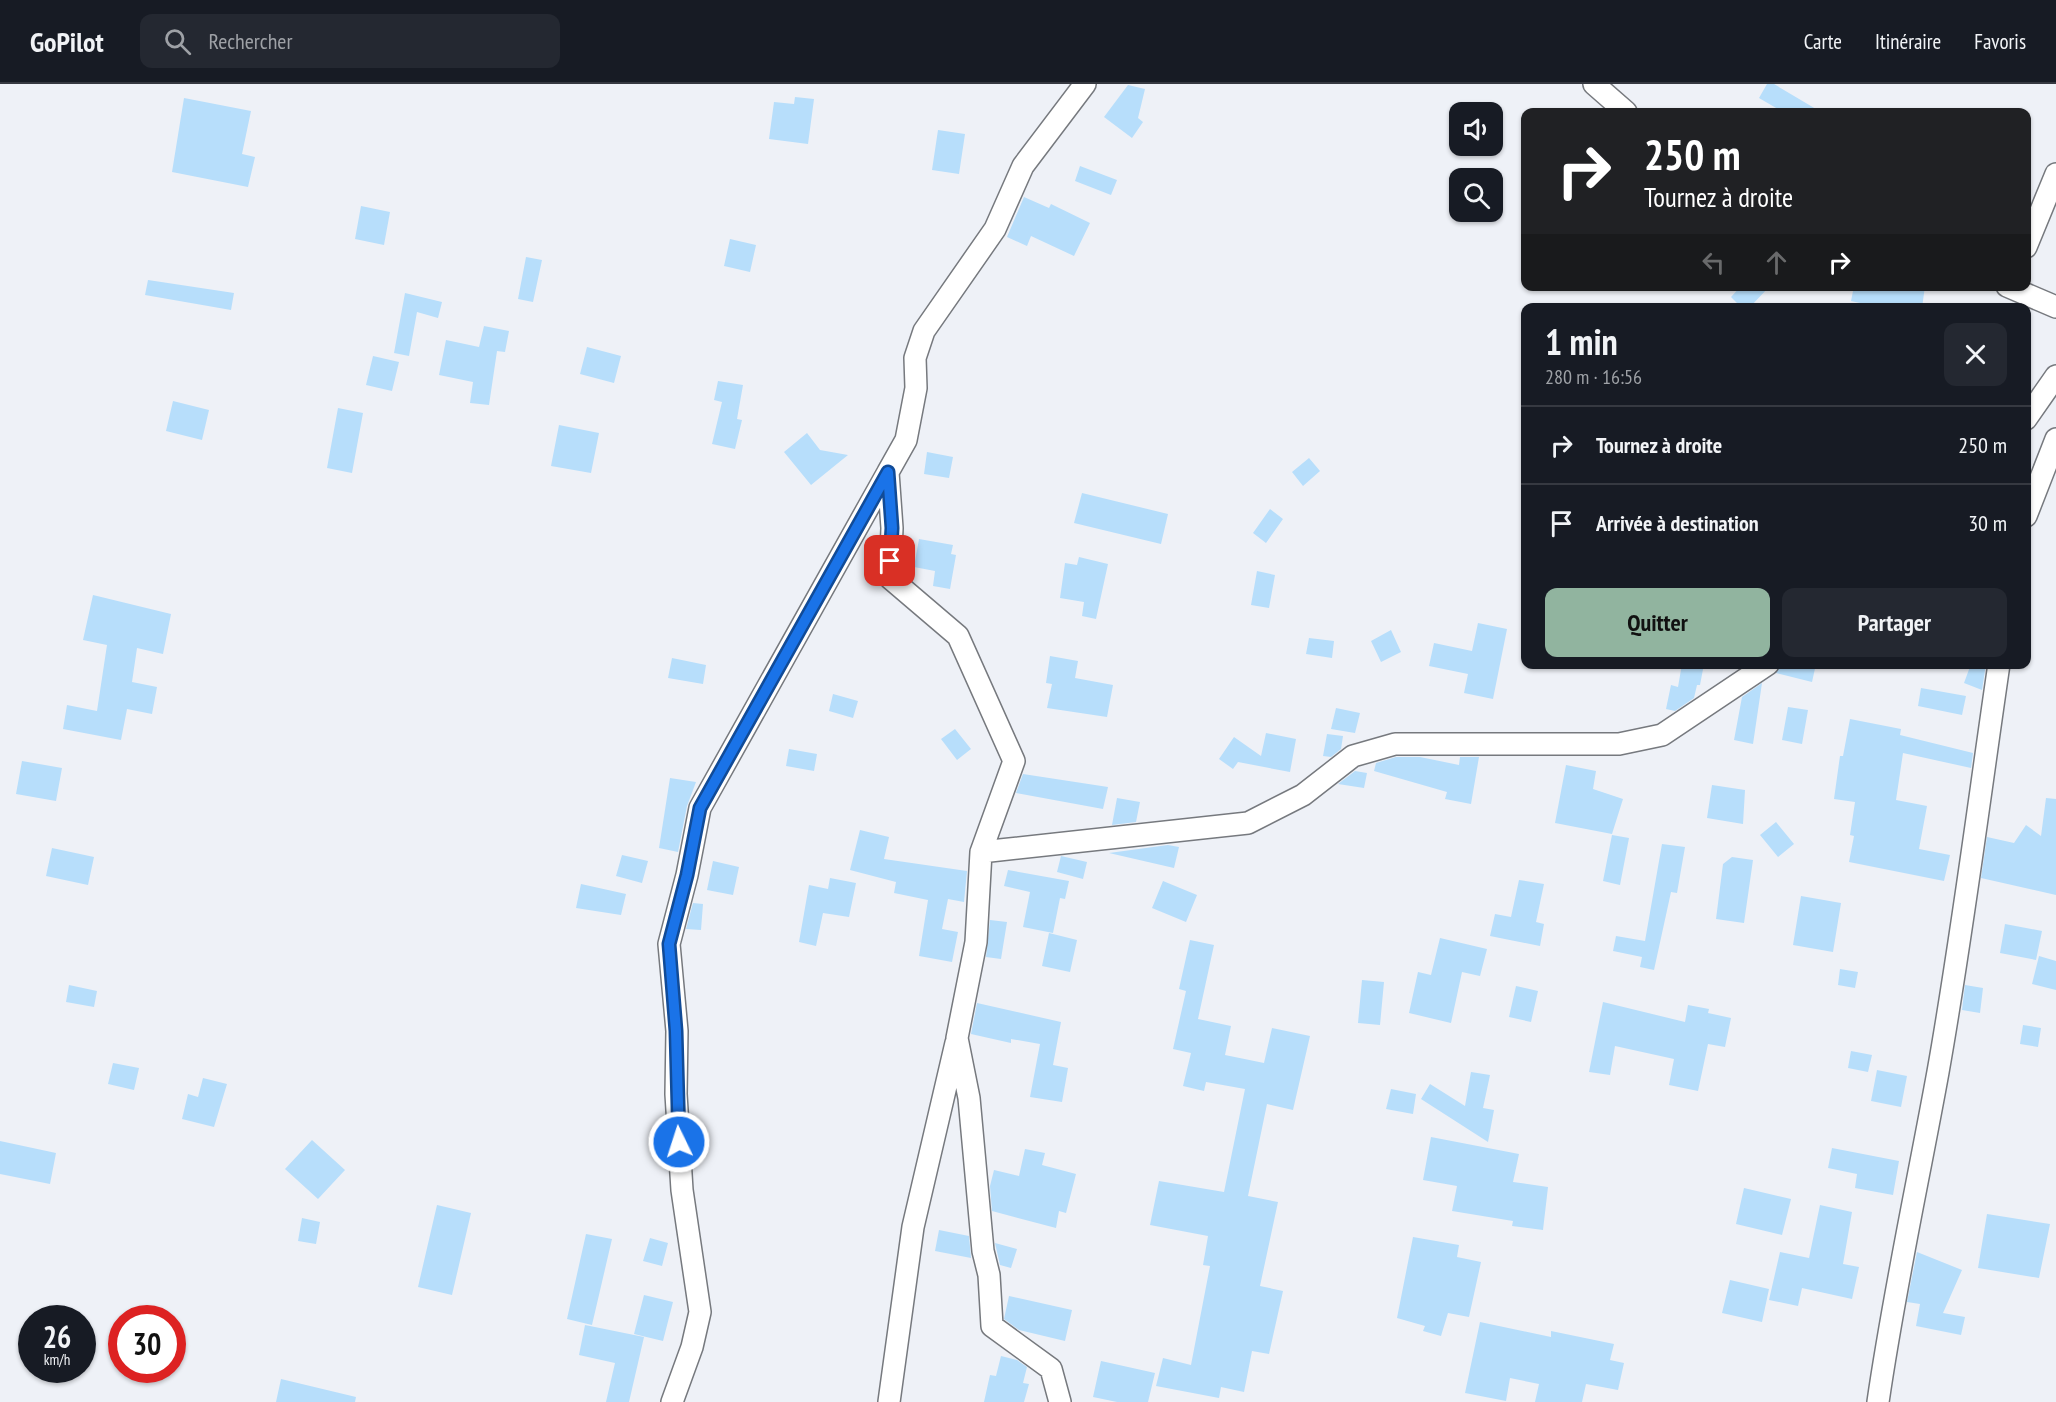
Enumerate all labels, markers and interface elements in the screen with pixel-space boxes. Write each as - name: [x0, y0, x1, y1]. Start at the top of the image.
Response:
- search box: [140, 14, 560, 68]
- text: GoPilot: [30, 23, 104, 60]
- icon: search: [161, 25, 194, 58]
- text: Rechercher: [209, 27, 292, 55]
- text: Carte: [1804, 28, 1842, 55]
- text: Itinéraire: [1875, 28, 1941, 55]
- text: Favoris: [1974, 28, 2026, 55]
- map controls: [1449, 102, 1503, 222]
- button: sound: [1449, 102, 1503, 156]
- text: 250 m: [1644, 127, 1741, 182]
- icon: right: [1545, 132, 1623, 210]
- button: search: [1449, 168, 1503, 222]
- text: Tournez à droite: [1644, 180, 1793, 214]
- icon: left: [1697, 246, 1730, 279]
- icon: ahead: [1760, 246, 1793, 279]
- icon: right: [1823, 246, 1856, 279]
- text: 1 min: [1545, 318, 1618, 365]
- button: close: [1944, 323, 2007, 386]
- text: 280 m · 16:56: [1545, 364, 1642, 390]
- icon: right: [1545, 429, 1578, 462]
- text: Tournez à droite: [1596, 431, 1722, 459]
- text: 250 m: [1958, 431, 2007, 459]
- icon: arrive: [1545, 507, 1578, 540]
- text: Arrivée à destination: [1596, 509, 1759, 537]
- text: 30 m: [1968, 509, 2007, 537]
- pin: [864, 535, 915, 586]
- icon: arrive: [873, 544, 906, 577]
- button: Quitter: [1545, 588, 1770, 657]
- button: Partager: [1782, 588, 2007, 657]
- position arrow: [647, 1110, 711, 1174]
- speed limit sign: 30: [108, 1305, 186, 1383]
- text: 26: [43, 1317, 71, 1356]
- text: km/h: [44, 1350, 70, 1369]

